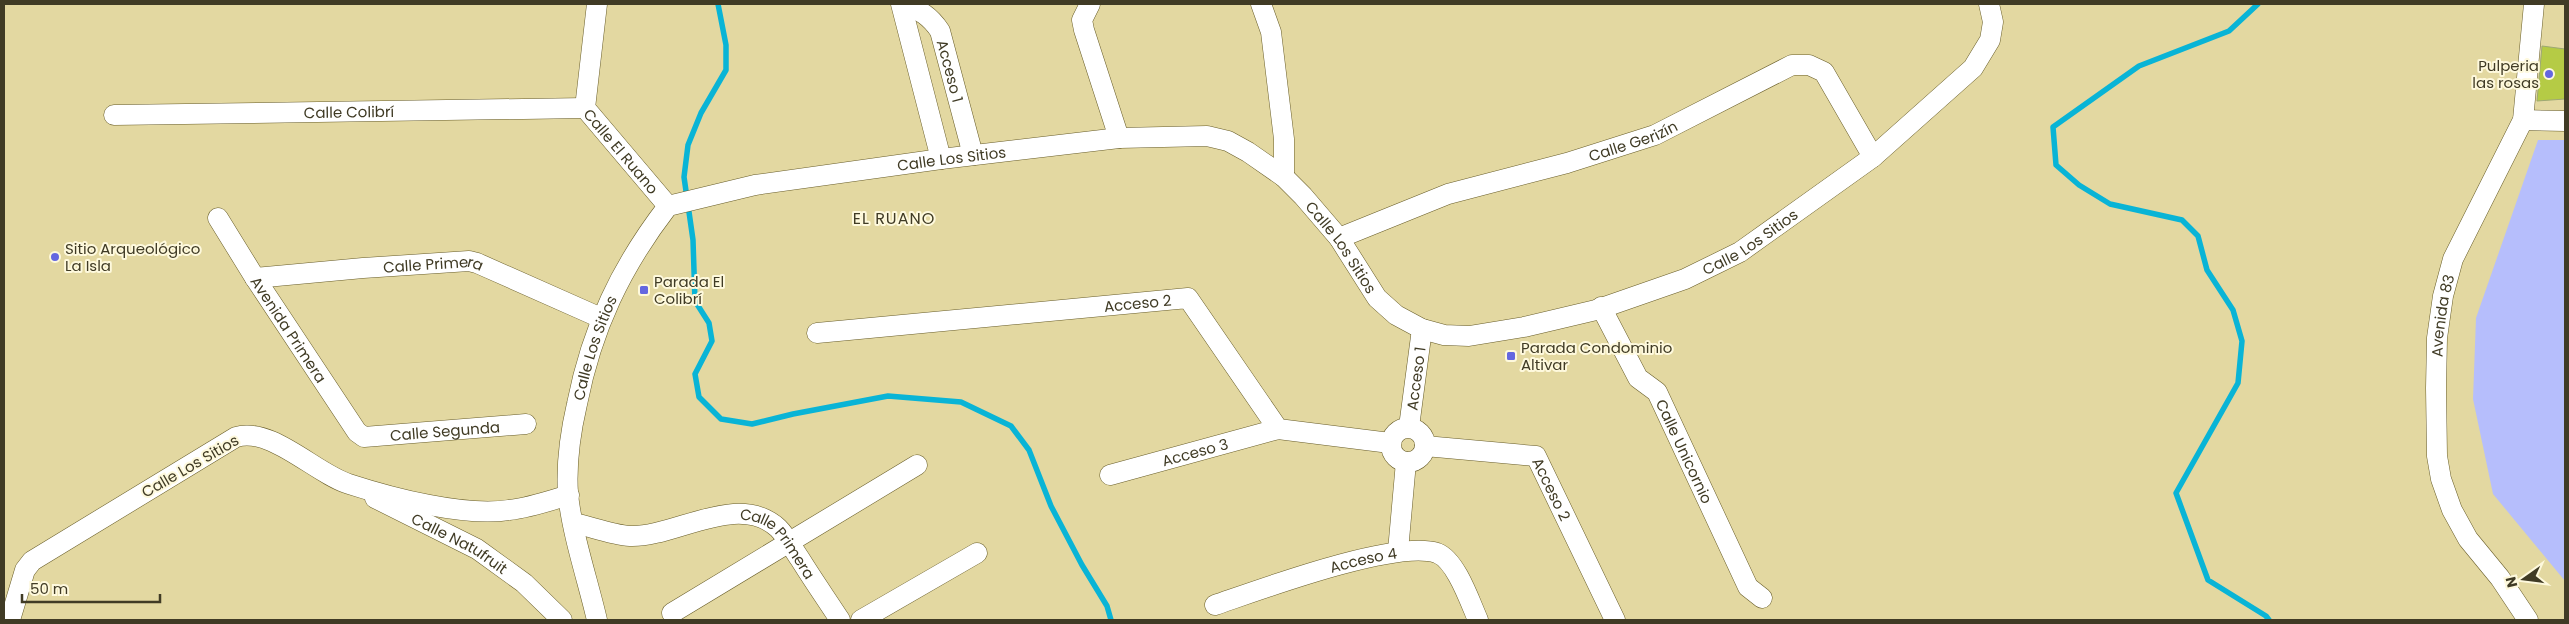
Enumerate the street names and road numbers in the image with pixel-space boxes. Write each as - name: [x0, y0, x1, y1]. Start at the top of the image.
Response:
- street label: Acceso 1: [932, 37, 969, 104]
- street label: Calle Colibrí: [304, 100, 395, 123]
- street label: Calle El Ruano: [579, 104, 664, 198]
- street label: Calle Gerizín: [1586, 115, 1681, 166]
- street label: Calle Los Sitios: [896, 141, 1007, 176]
- street label: Calle Los Sitios: [1301, 196, 1382, 298]
- street label: Calle Los Sitios: [1699, 204, 1802, 280]
- street label: Calle Primera: [382, 251, 487, 277]
- street label: Avenida Primera: [246, 272, 332, 387]
- street label: Avenida 83: [2426, 272, 2459, 357]
- street label: Acceso 2: [1103, 289, 1172, 316]
- street label: Calle Los Sitios: [568, 292, 622, 402]
- street label: Acceso 1: [1401, 345, 1430, 411]
- street label: Calle Unicornio: [1651, 395, 1718, 507]
- street label: Calle Segunda: [389, 416, 501, 445]
- street label: Calle Los Sitios: [137, 429, 243, 502]
- street label: Acceso 3: [1159, 433, 1230, 471]
- street label: Acceso 2: [1528, 454, 1576, 524]
- street label: Calle Primera: [739, 503, 820, 583]
- street label: Calle Natufruit: [408, 507, 512, 578]
- street label: Acceso 4: [1327, 542, 1398, 577]

